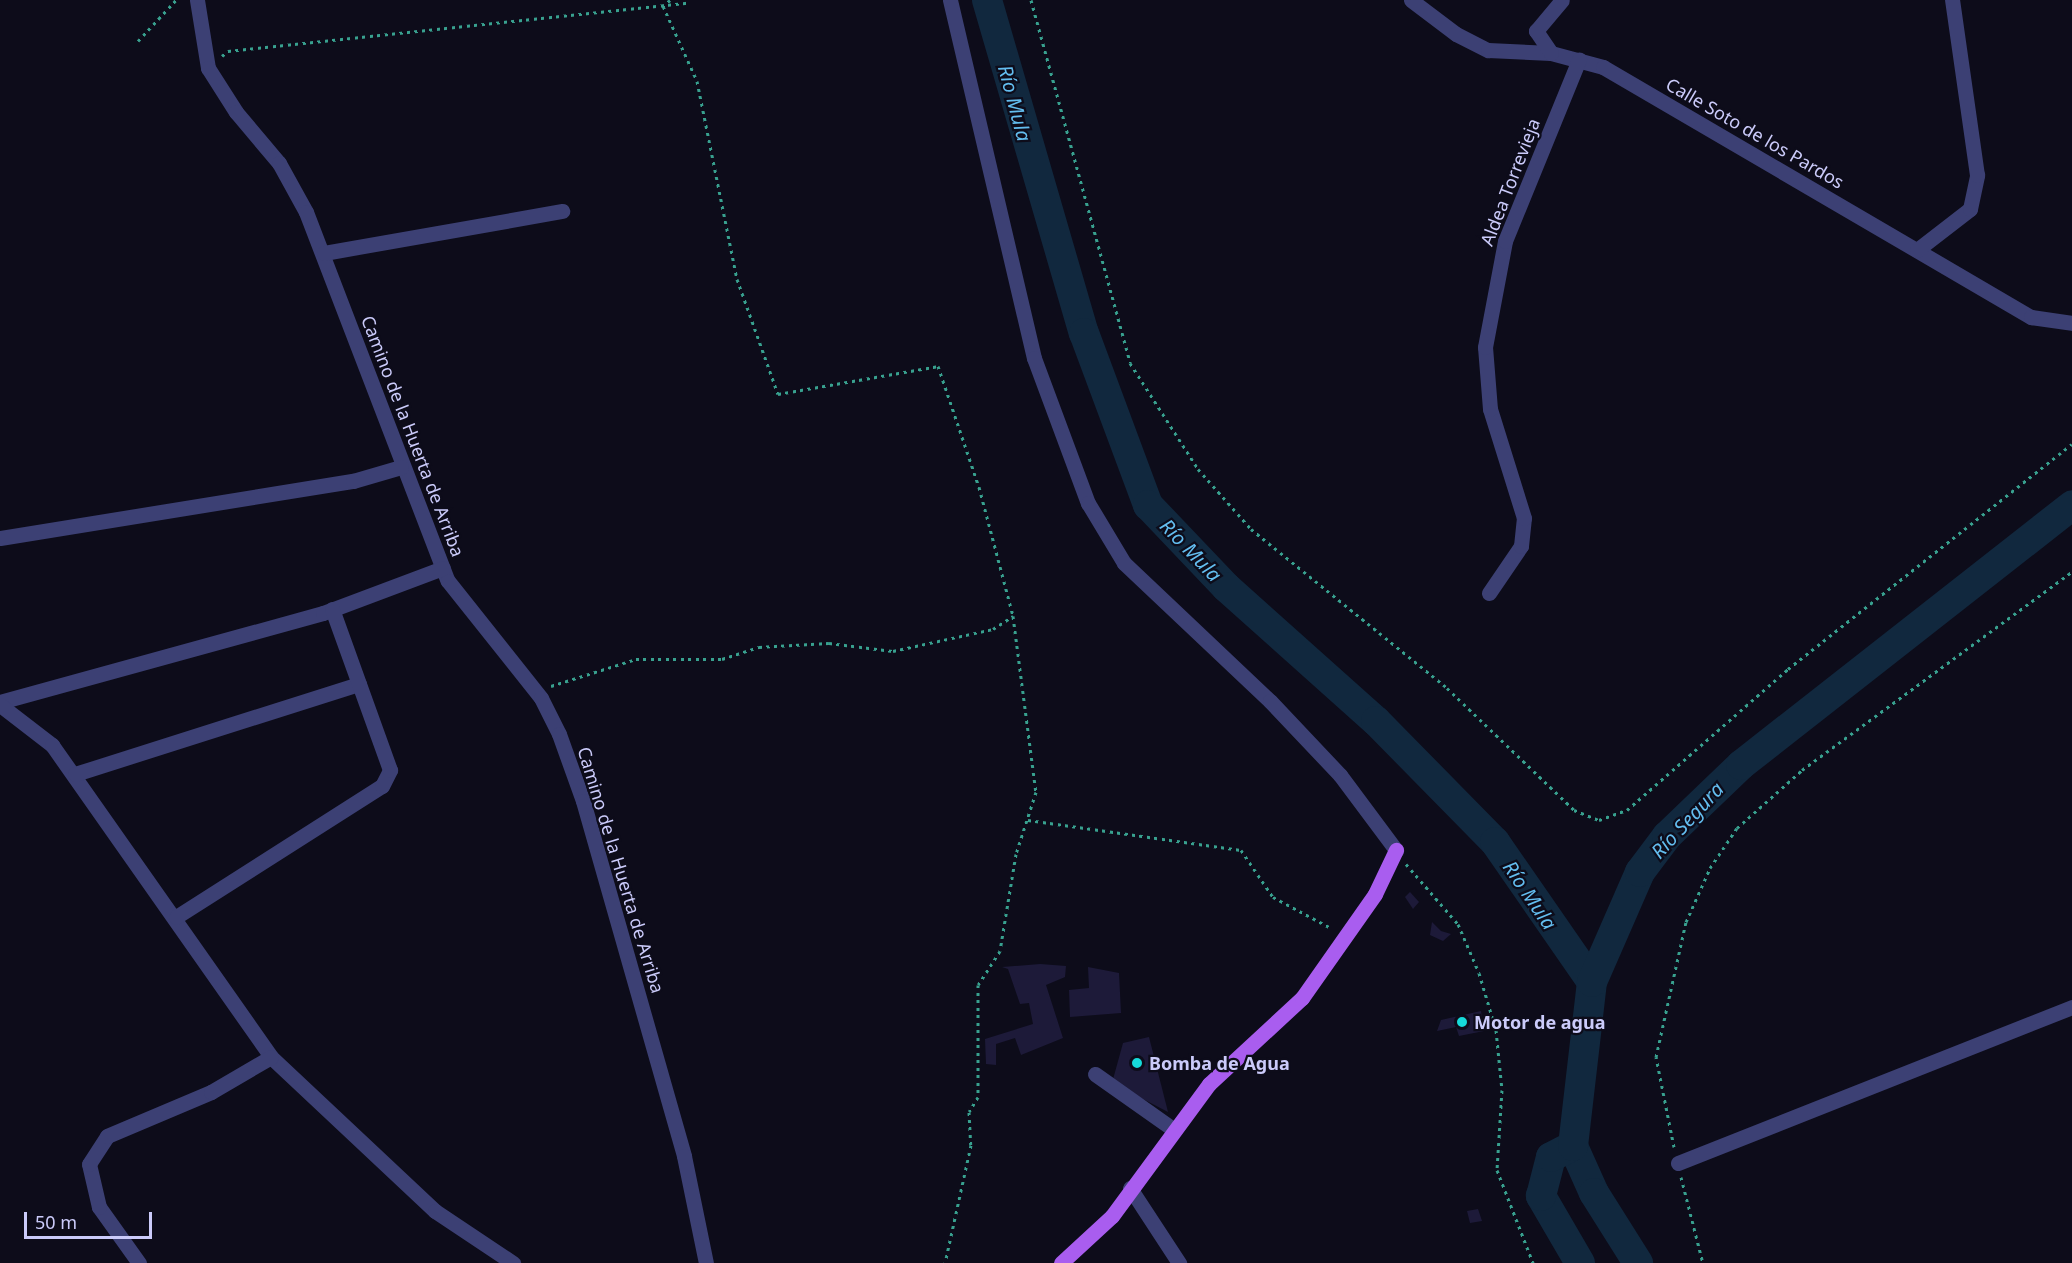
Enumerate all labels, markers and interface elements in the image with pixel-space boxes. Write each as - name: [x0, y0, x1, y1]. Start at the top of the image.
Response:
- water label: Río Mula: [993, 62, 1037, 144]
- street label: Calle Soto de los Pardos: [1662, 73, 1848, 193]
- street label: Aldea Torrevieja: [1476, 115, 1544, 249]
- street label: Camino de la Huerta de Arriba: [357, 312, 469, 560]
- water label: Río Mula: [1155, 514, 1227, 586]
- street label: Camino de la Huerta de Arriba: [573, 744, 669, 996]
- water label: Río Segura: [1646, 777, 1728, 863]
- water label: Río Mula: [1498, 856, 1562, 934]
- place label: Motor de agua: [1474, 1011, 1605, 1033]
- marker: Motor de agua: [1455, 1015, 1469, 1029]
- place label: Bomba de Agua: [1149, 1052, 1290, 1074]
- marker: Bomba de Agua: [1130, 1056, 1144, 1070]
- scale bar: [27, 1200, 154, 1238]
- text: 50 m: [35, 1210, 77, 1234]

